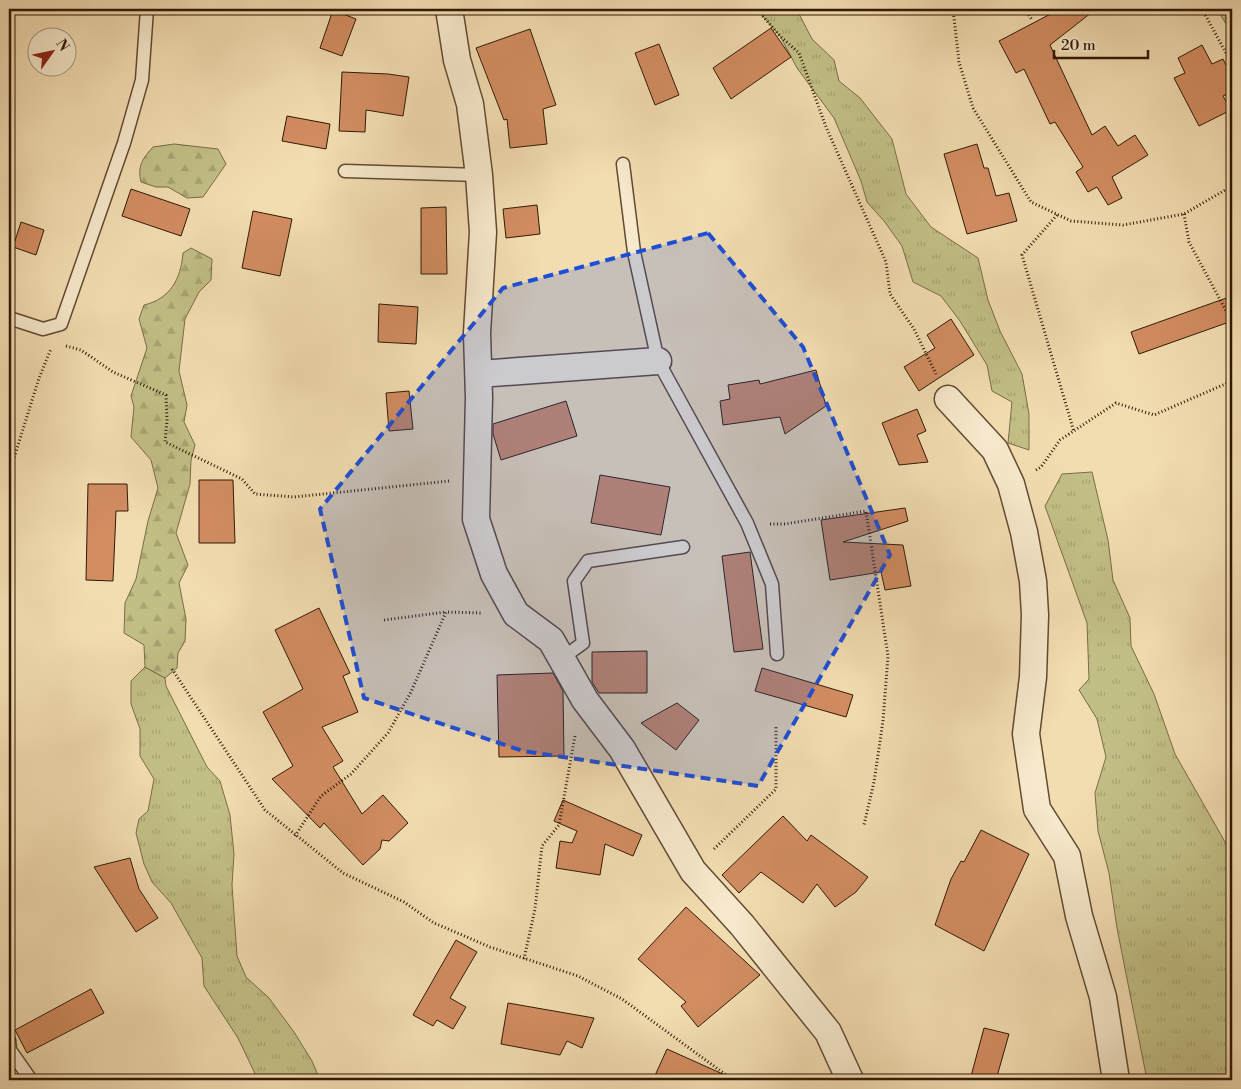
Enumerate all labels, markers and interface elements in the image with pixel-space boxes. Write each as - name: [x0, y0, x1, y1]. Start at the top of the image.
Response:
- north arrow: [28, 28, 78, 78]
- scale bar: [1054, 28, 1147, 60]
- text: N: [51, 36, 73, 55]
- text: 20 m: [1061, 36, 1096, 55]

